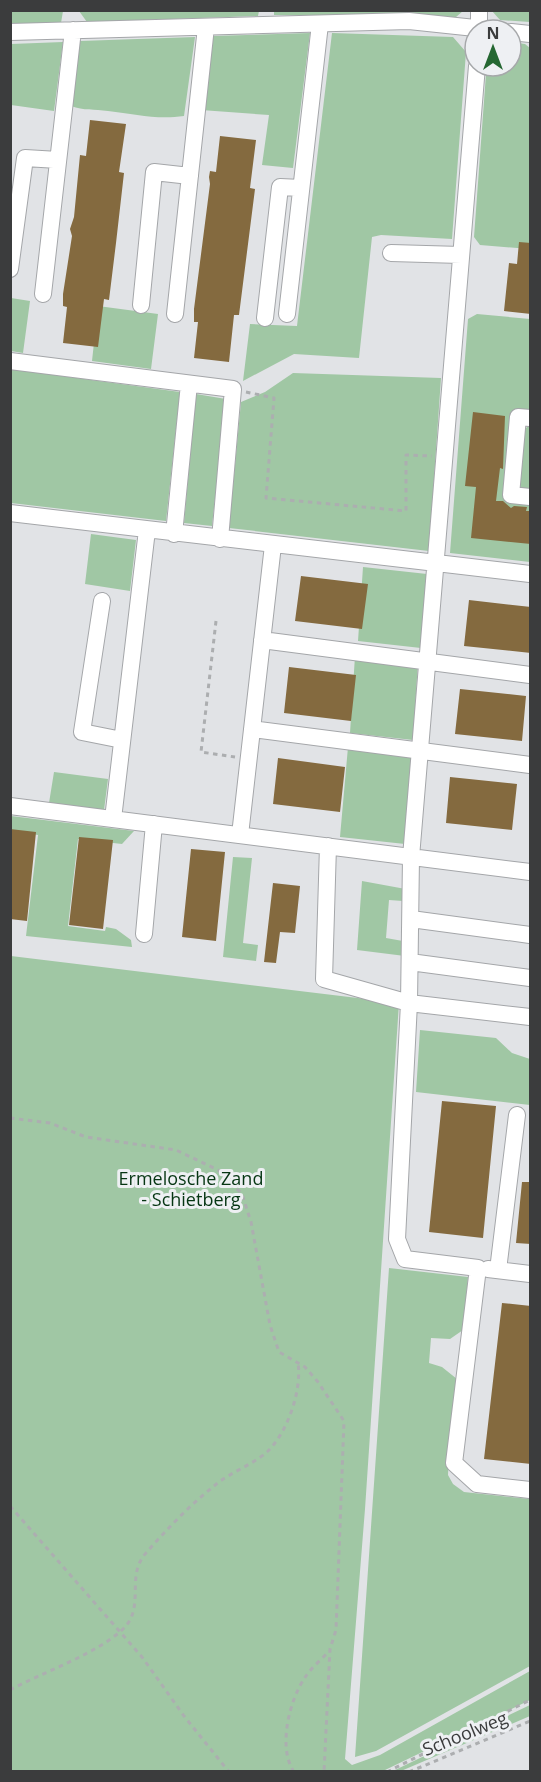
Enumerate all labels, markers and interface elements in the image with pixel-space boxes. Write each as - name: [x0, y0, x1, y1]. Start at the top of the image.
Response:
- north arrow: [463, 18, 523, 78]
- text: N: [486, 22, 500, 44]
- park label: Ermelosche Zand - Schietberg: [119, 1166, 263, 1211]
- street label: Schoolweg: [419, 1705, 511, 1761]

